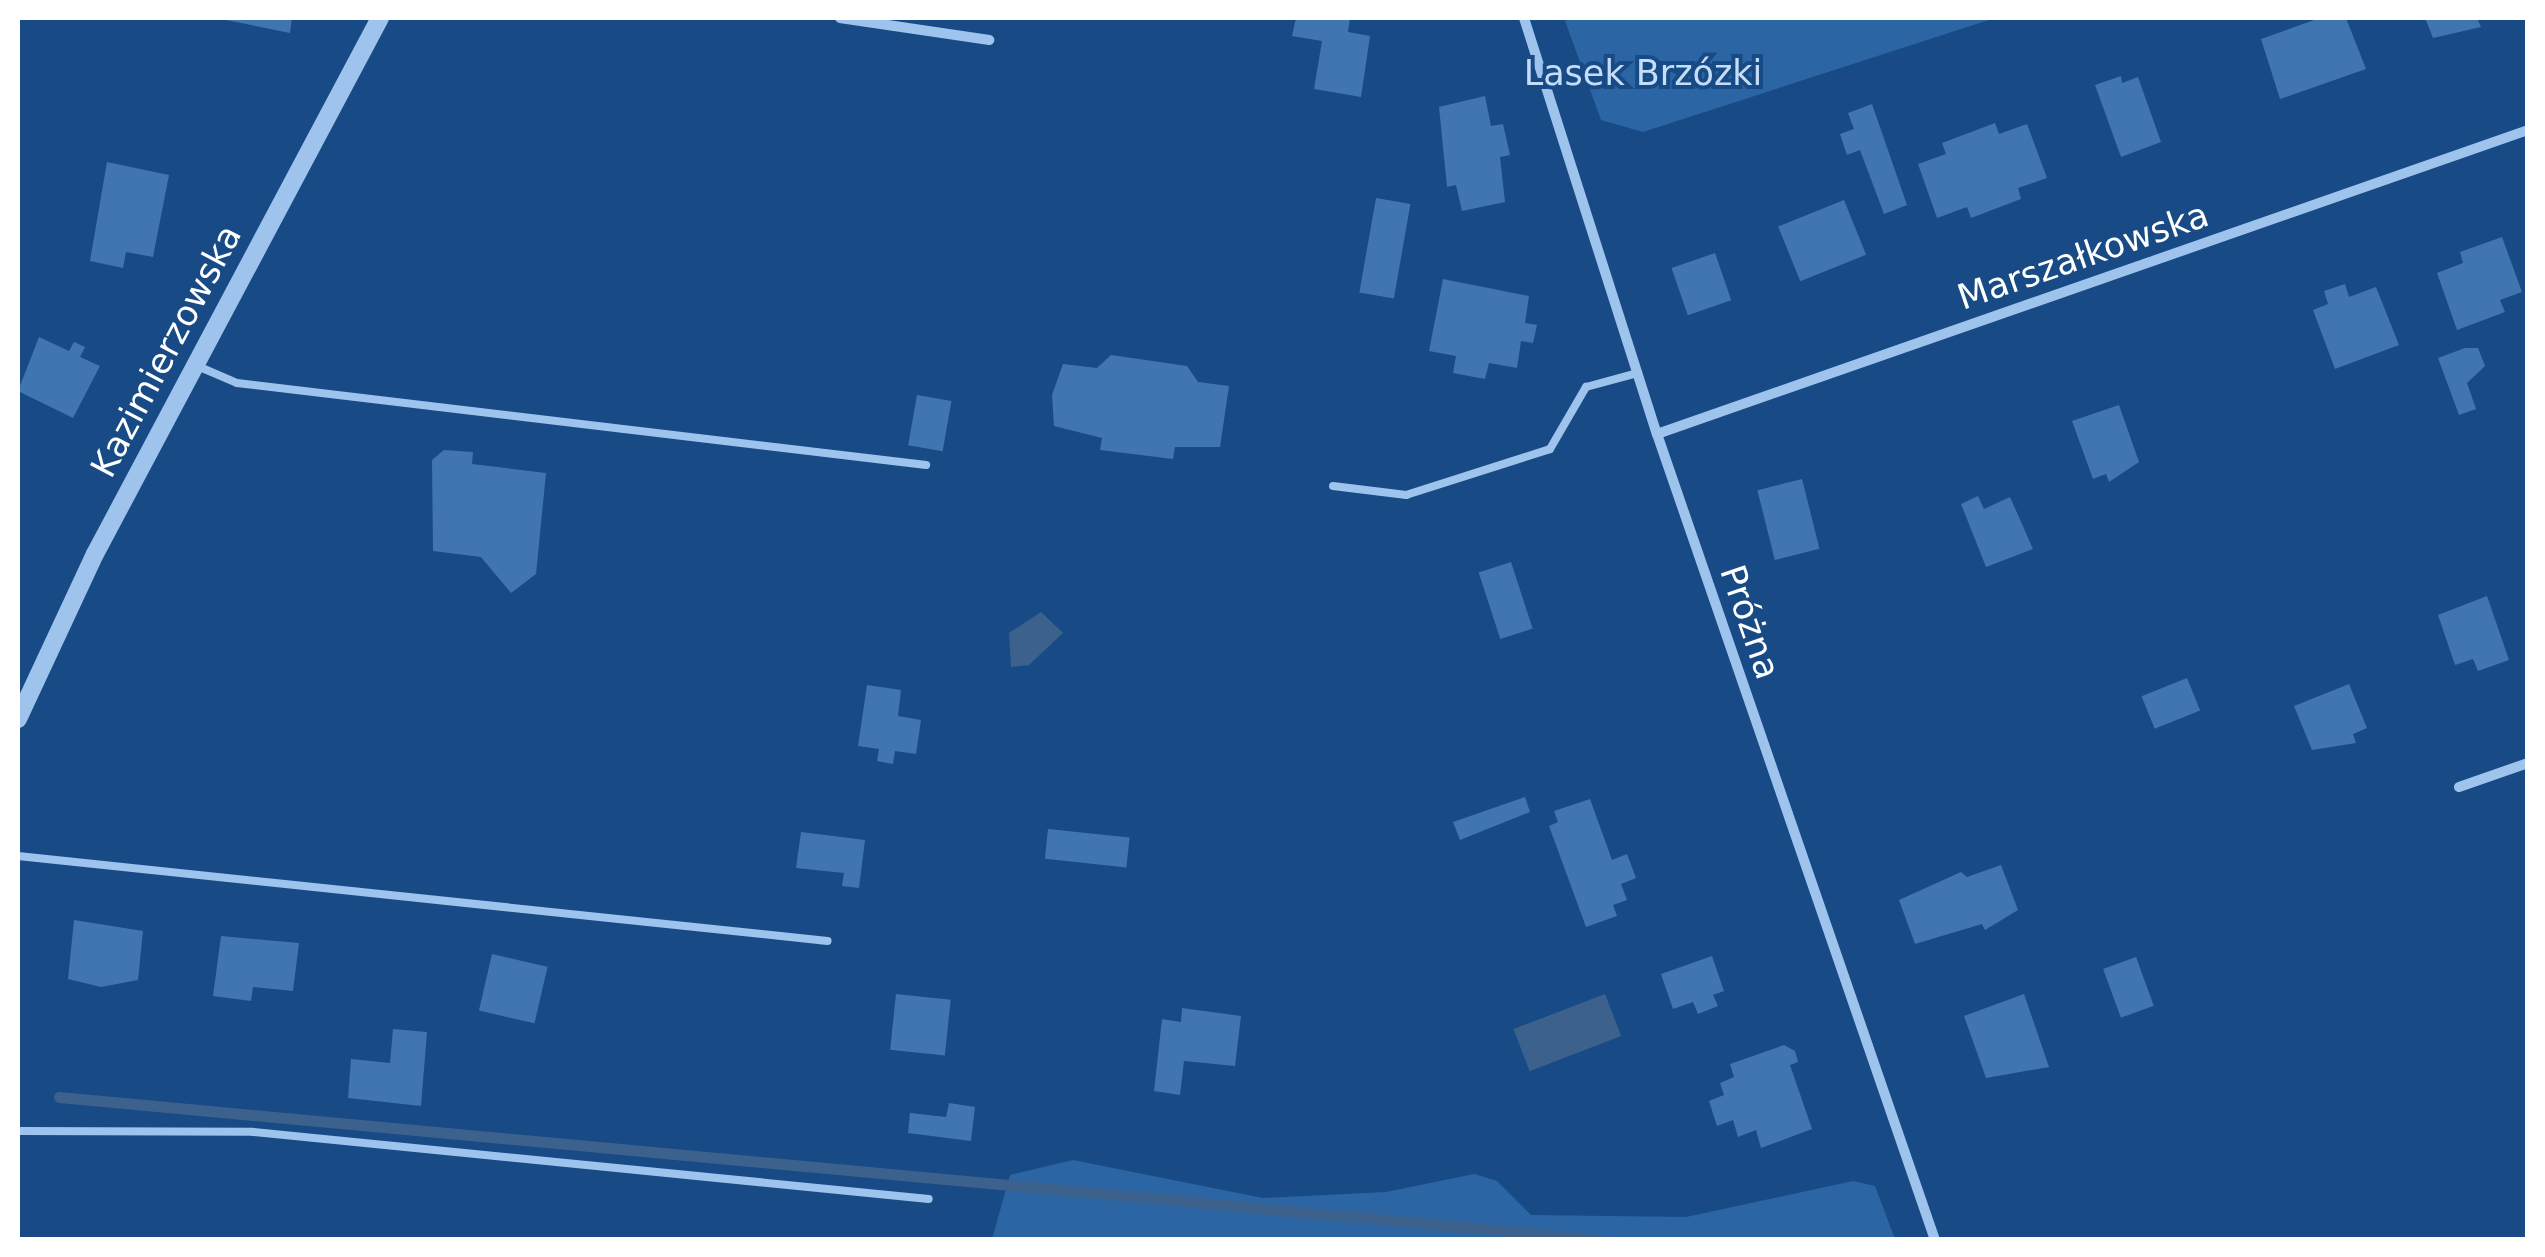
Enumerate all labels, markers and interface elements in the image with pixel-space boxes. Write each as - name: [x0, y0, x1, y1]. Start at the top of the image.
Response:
- park label: Lasek Brzózki: [1524, 52, 1762, 94]
- street label: Marszałkowska: [1952, 193, 2214, 319]
- street label: Kazimierzowska: [82, 218, 250, 484]
- street label: Próżna: [1711, 560, 1789, 684]

